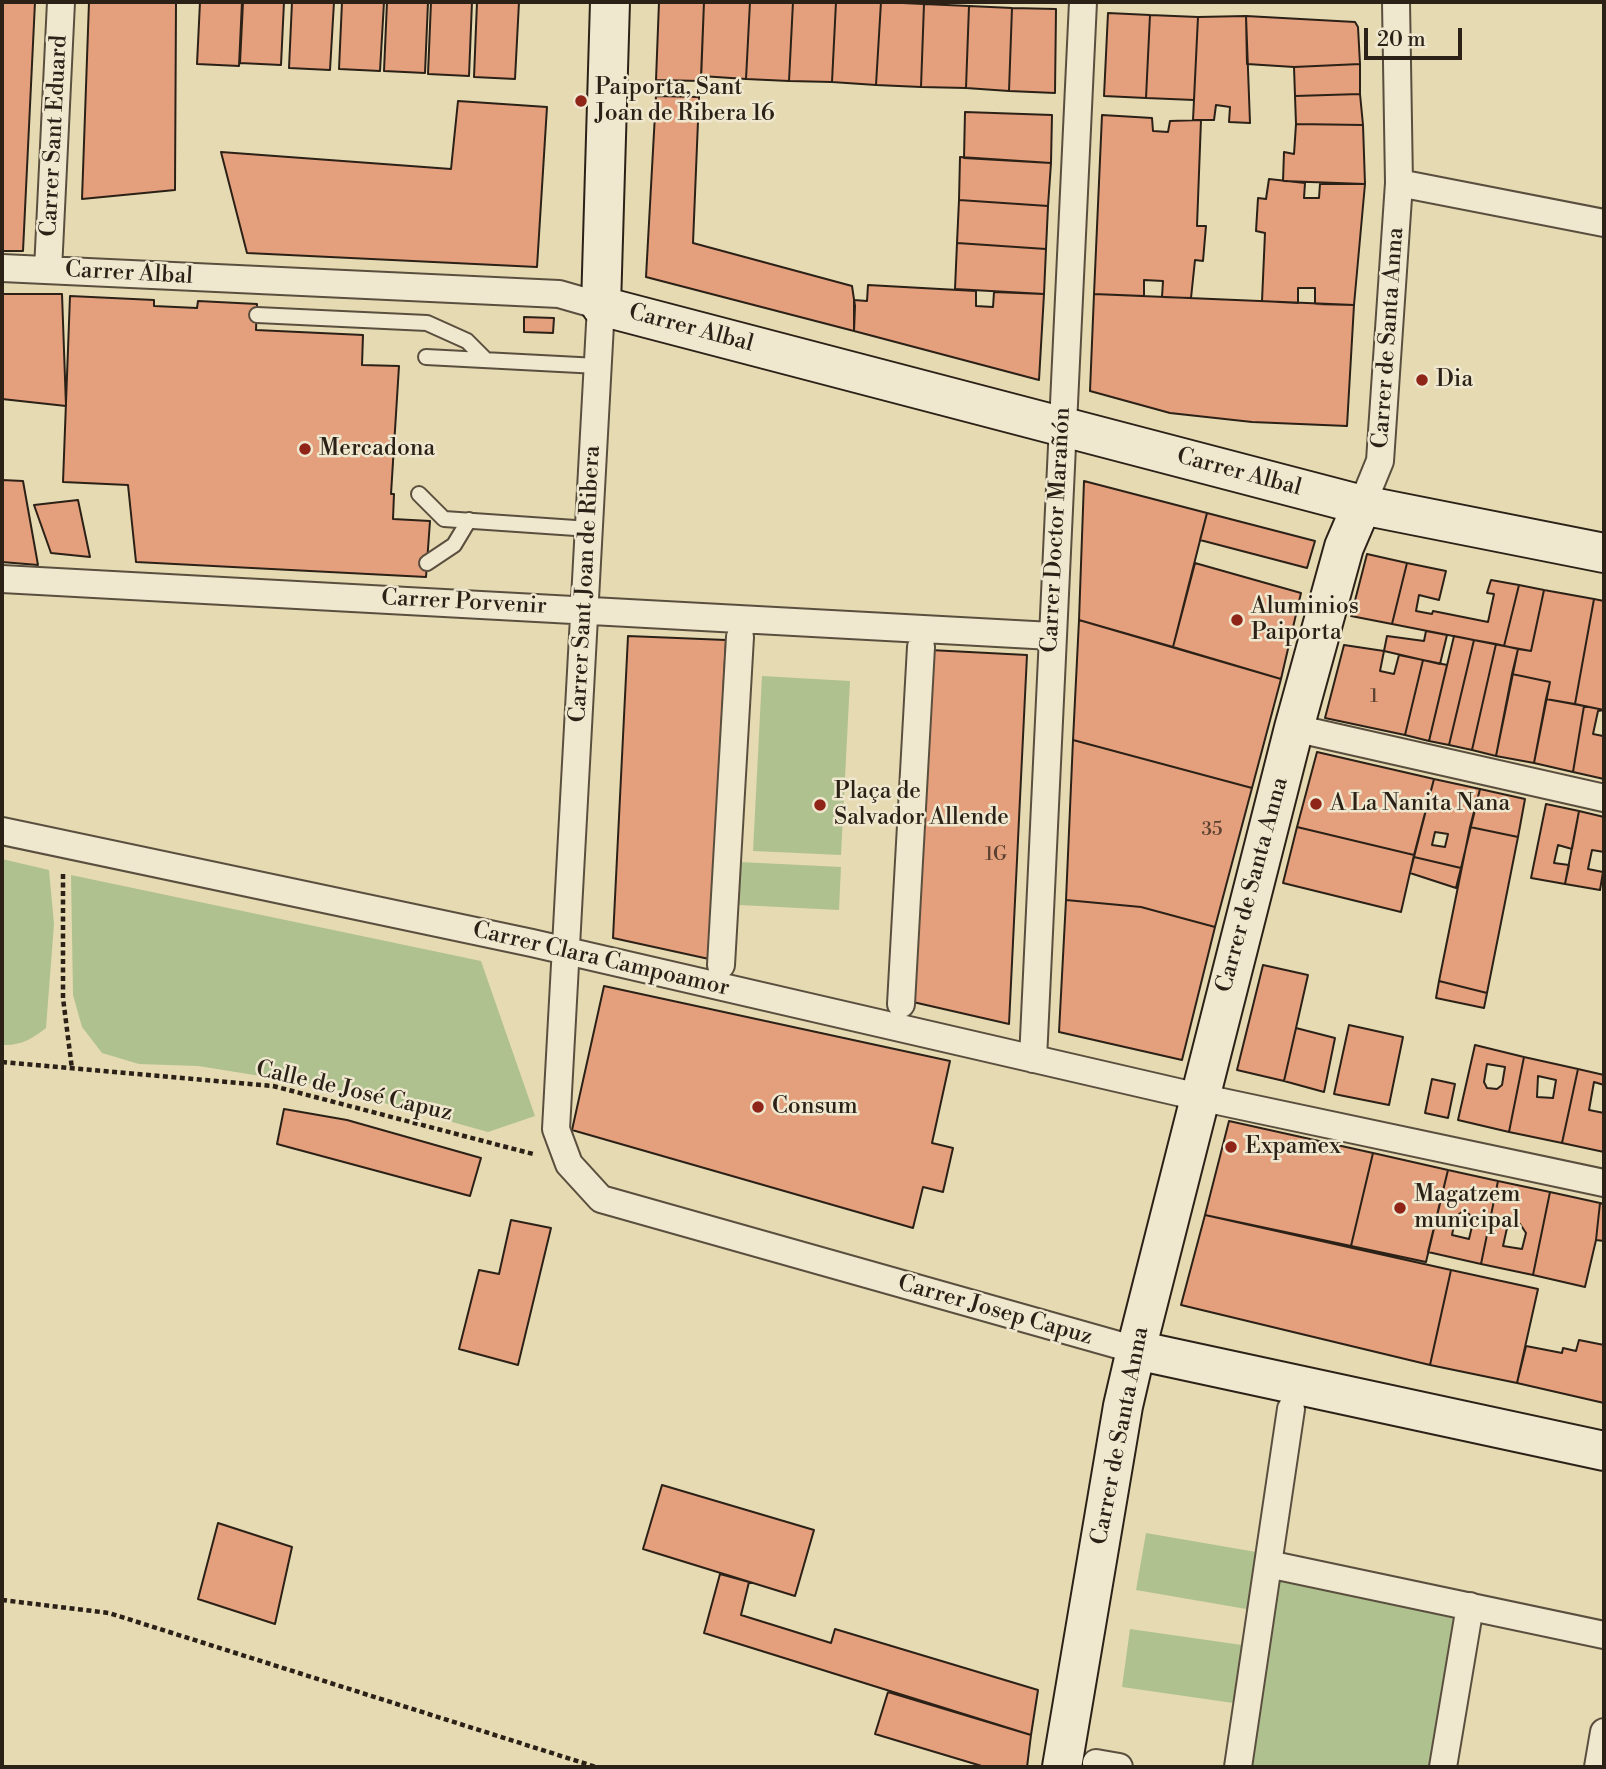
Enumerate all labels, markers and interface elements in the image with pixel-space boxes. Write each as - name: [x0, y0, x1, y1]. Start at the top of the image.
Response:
- scale bar: [1368, 14, 1466, 58]
- text: 20 m: [1377, 27, 1426, 53]
- street label: Carrer Sant Eduard: [36, 35, 74, 237]
- place label: Paiporta, Sant Joan de Ribera 16: [595, 74, 775, 128]
- marker: Paiporta, Sant Joan de Ribera 16: [573, 93, 589, 109]
- street label: Carrer de Santa Anna: [1368, 227, 1410, 449]
- street label: Carrer Albal: [64, 257, 194, 291]
- street label: Carrer Albal: [626, 299, 756, 359]
- place label: Dia: [1436, 366, 1473, 394]
- marker: Dia: [1414, 372, 1430, 388]
- street label: Carrer Doctor Marañón: [1037, 407, 1077, 653]
- place label: Mercadona: [319, 435, 435, 463]
- marker: Mercadona: [297, 441, 313, 457]
- street label: Carrer Albal: [1174, 443, 1304, 503]
- street label: Carrer Sant Joan de Ribera: [565, 445, 607, 723]
- street label: Carrer Porvenir: [381, 585, 547, 621]
- place label: Aluminios Paiporta: [1251, 593, 1359, 647]
- marker: Aluminios Paiporta: [1229, 612, 1245, 628]
- house number: 1: [1370, 686, 1378, 708]
- street label: Carrer de Santa Anna: [1211, 774, 1295, 996]
- place label: Plaça de Salvador Allende: [834, 778, 1009, 832]
- place label: A La Nanita Nana: [1330, 790, 1510, 818]
- marker: A La Nanita Nana: [1308, 796, 1324, 812]
- marker: Plaça de Salvador Allende: [812, 797, 828, 813]
- house number: 35: [1202, 819, 1222, 841]
- house number: 1G: [985, 844, 1007, 866]
- street label: Carrer Clara Campoamor: [470, 917, 732, 1003]
- street label: Calle de José Capuz: [253, 1056, 455, 1128]
- place label: Consum: [772, 1093, 858, 1121]
- marker: Consum: [750, 1099, 766, 1115]
- place label: Expamex: [1245, 1133, 1341, 1161]
- marker: Expamex: [1223, 1139, 1239, 1155]
- place label: Magatzem municipal: [1414, 1181, 1520, 1235]
- marker: Magatzem municipal: [1392, 1200, 1408, 1216]
- street label: Carrer Josep Capuz: [894, 1270, 1096, 1352]
- street label: Carrer de Santa Anna: [1086, 1325, 1156, 1547]

